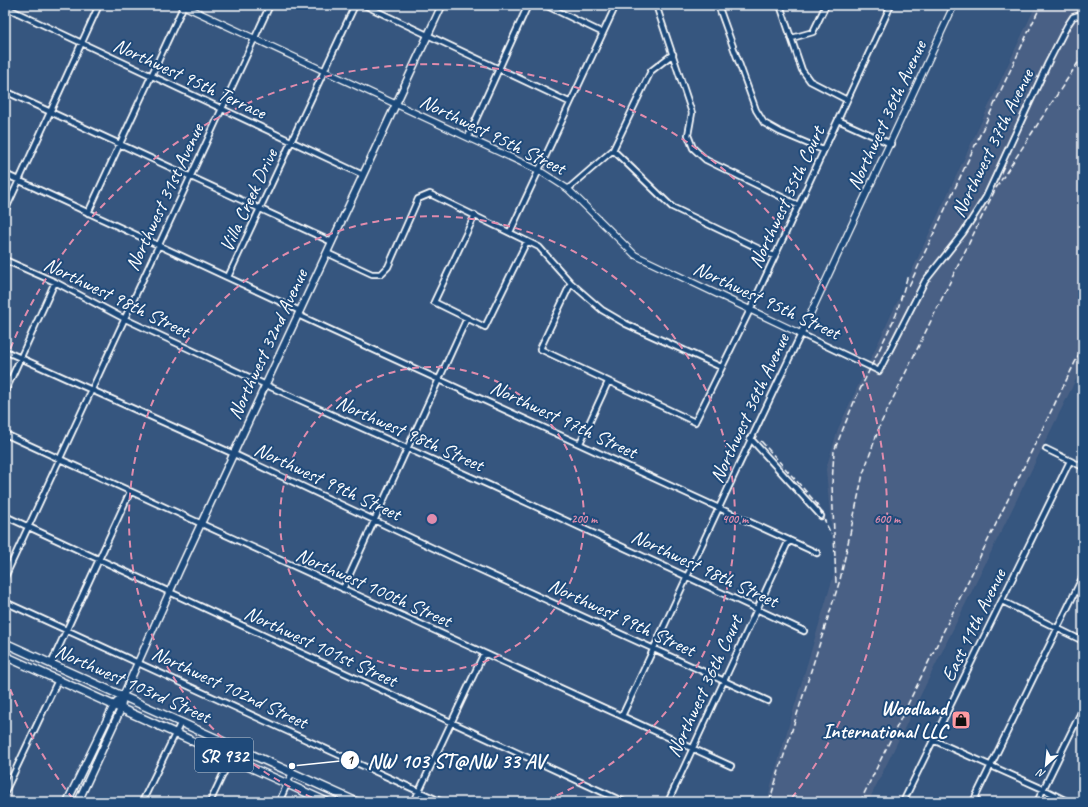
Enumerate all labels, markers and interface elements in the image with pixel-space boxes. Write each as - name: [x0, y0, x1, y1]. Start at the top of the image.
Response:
- street label: Northwest 95th Terrace: [110, 32, 271, 125]
- street label: Northwest 36th Avenue: [841, 35, 933, 194]
- street label: Northwest 37th Avenue: [946, 64, 1040, 221]
- street label: Northwest 95th Street: [416, 88, 572, 182]
- street label: Northwest 31st Avenue: [119, 118, 210, 275]
- street label: Northwest 35th Court: [743, 120, 831, 272]
- street label: Villa Creek Drive: [214, 143, 284, 256]
- street label: Northwest 98th Street: [40, 251, 196, 345]
- street label: Northwest 95th Street: [690, 256, 846, 346]
- street label: Northwest 32nd Avenue: [222, 264, 314, 423]
- street label: Northwest 36th Avenue: [704, 328, 796, 487]
- street label: Northwest 97th Street: [487, 375, 643, 465]
- street label: Northwest 98th Street: [332, 390, 490, 478]
- street label: Northwest 99th Street: [251, 437, 407, 527]
- text: 200 m: [571, 511, 598, 527]
- text: 400 m: [722, 511, 749, 527]
- text: 600 m: [874, 511, 901, 527]
- centre of rings: [425, 512, 439, 526]
- street label: Northwest 98th Street: [628, 524, 784, 614]
- street label: Northwest 100th Street: [292, 542, 458, 634]
- street label: East 11th Avenue: [935, 563, 1012, 686]
- street label: Northwest 99th Street: [545, 573, 701, 663]
- street label: Northwest 101st Street: [241, 600, 403, 694]
- street label: Northwest 36th Court: [661, 609, 749, 761]
- street label: Northwest 103rd Street: [51, 638, 216, 730]
- street label: Northwest 102nd Street: [148, 640, 314, 735]
- place label: Woodland International LLC: [822, 696, 951, 744]
- shop icon: Woodland International LLC: [950, 709, 972, 731]
- road number: SR 932: [195, 738, 253, 772]
- callout: NW 103 ST@NW 33 AV: [340, 744, 553, 777]
- north arrow: [1026, 745, 1066, 785]
- text: NW 103 ST@NW 33 AV: [367, 748, 550, 774]
- text: 1: [347, 752, 354, 768]
- text: N: [1033, 765, 1048, 782]

